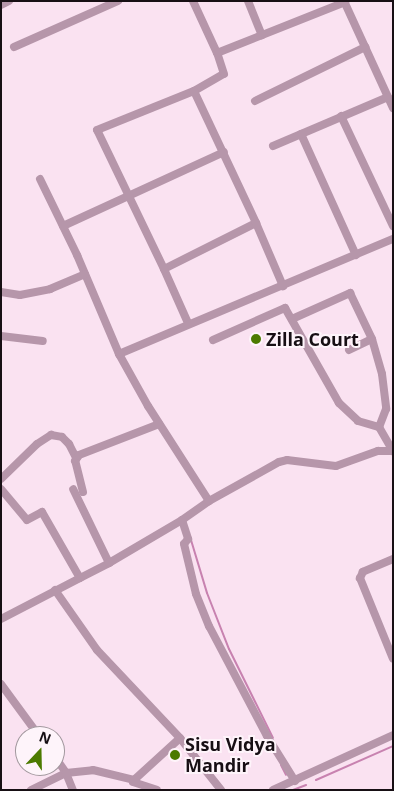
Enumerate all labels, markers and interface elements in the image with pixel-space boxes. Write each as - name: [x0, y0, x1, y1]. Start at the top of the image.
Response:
- place label: Zilla Court: [266, 328, 359, 350]
- marker: Zilla Court: [250, 333, 262, 345]
- north arrow: [15, 726, 65, 776]
- text: N: [36, 727, 54, 748]
- place label: Sisu Vidya Mandir: [185, 734, 276, 776]
- marker: Sisu Vidya Mandir: [169, 749, 181, 761]

